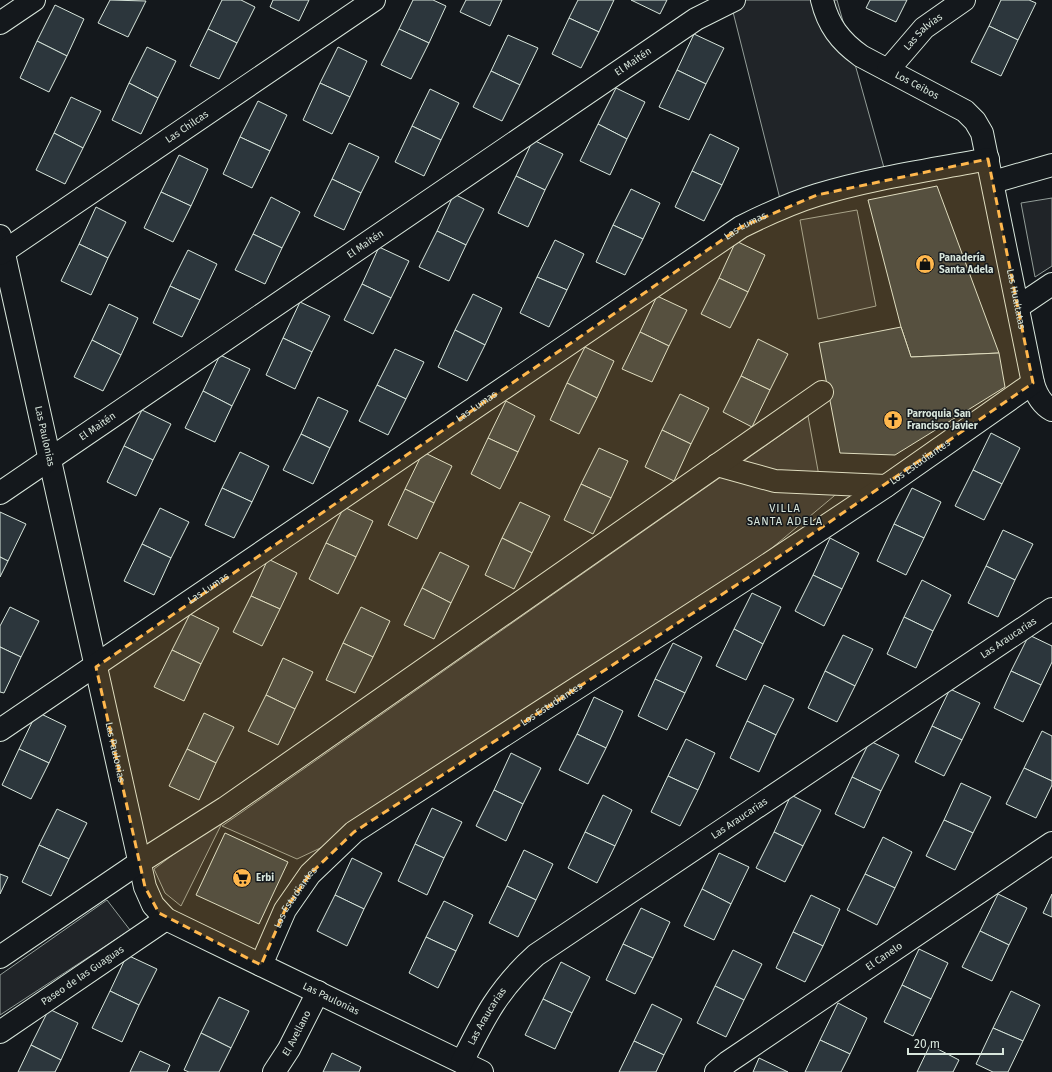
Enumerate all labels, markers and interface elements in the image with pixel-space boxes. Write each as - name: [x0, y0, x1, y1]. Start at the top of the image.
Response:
- street label: Las Salvias: [901, 11, 945, 53]
- street label: El Maitén: [612, 45, 654, 79]
- street label: Los Ceibos: [893, 69, 941, 102]
- street label: Las Chilcas: [163, 108, 211, 146]
- street label: Las Lumas: [722, 209, 769, 243]
- street label: El Maitén: [345, 227, 386, 261]
- place label: Panadería Santa Adela: [939, 251, 994, 276]
- shop icon: Panadería Santa Adela: [914, 253, 936, 275]
- street label: Las Hualtatas: [1004, 268, 1028, 330]
- street label: Las Lumas: [454, 388, 500, 425]
- street label: Las Paulonias: [32, 405, 57, 468]
- place label: Parroquia San Francisco Javier: [907, 408, 979, 432]
- church icon: Parroquia San Francisco Javier: [882, 409, 904, 431]
- street label: El Maitén: [77, 410, 118, 443]
- street label: Los Estudiantes: [888, 437, 953, 487]
- district label: VILLA SANTA ADELA: [747, 502, 823, 528]
- street label: Las Lumas: [186, 570, 232, 607]
- street label: Las Araucarias: [978, 615, 1039, 661]
- street label: Los Estudiantes: [519, 680, 585, 729]
- street label: Las Paulonias: [102, 721, 128, 784]
- street label: Las Araucarias: [709, 795, 770, 842]
- street label: Los Estudiantes: [272, 864, 320, 930]
- supermarket icon: Erbi: [231, 867, 253, 889]
- place label: Erbi: [256, 872, 274, 884]
- street label: El Canelo: [863, 940, 905, 973]
- street label: Paseo de las Guaguas: [39, 943, 127, 1008]
- street label: Las Paulonias: [301, 980, 362, 1018]
- street label: Las Araucarias: [465, 985, 509, 1047]
- street label: El Avellano: [280, 1008, 314, 1059]
- scale bar: [908, 1030, 1003, 1056]
- text: 20 m: [914, 1037, 940, 1051]

